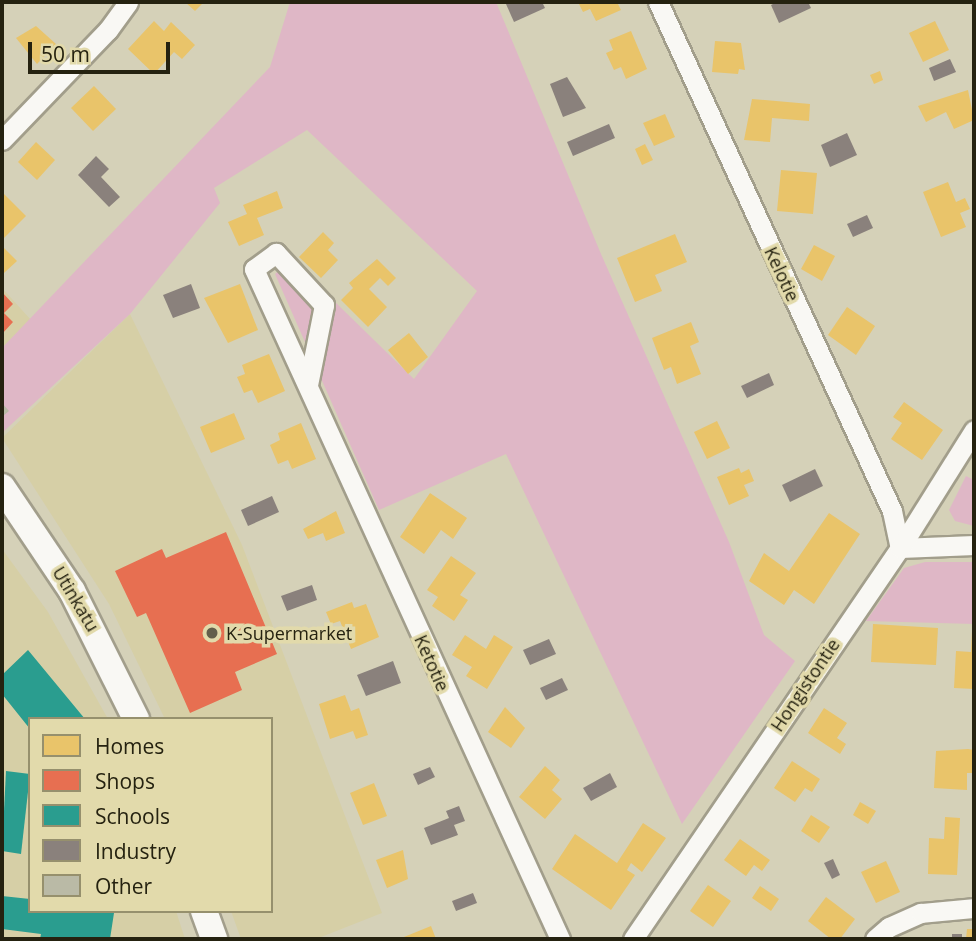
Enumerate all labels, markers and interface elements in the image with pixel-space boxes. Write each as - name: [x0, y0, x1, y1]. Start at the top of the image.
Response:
- scale bar: [32, 28, 173, 72]
- text: 50 m: [41, 40, 90, 68]
- street label: Kelotie: [760, 243, 804, 305]
- street label: Utinkatu: [48, 563, 104, 635]
- place label: K-Supermarket: [226, 622, 352, 644]
- marker: K-Supermarket: [204, 625, 220, 641]
- street label: Ketotie: [410, 631, 454, 695]
- street label: Hongistontie: [766, 634, 844, 736]
- legend: [28, 717, 273, 913]
- text: Homes: [95, 732, 164, 760]
- text: Shops: [95, 767, 155, 795]
- text: Schools: [95, 802, 170, 830]
- text: Industry: [95, 837, 176, 865]
- text: Other: [95, 872, 152, 900]

